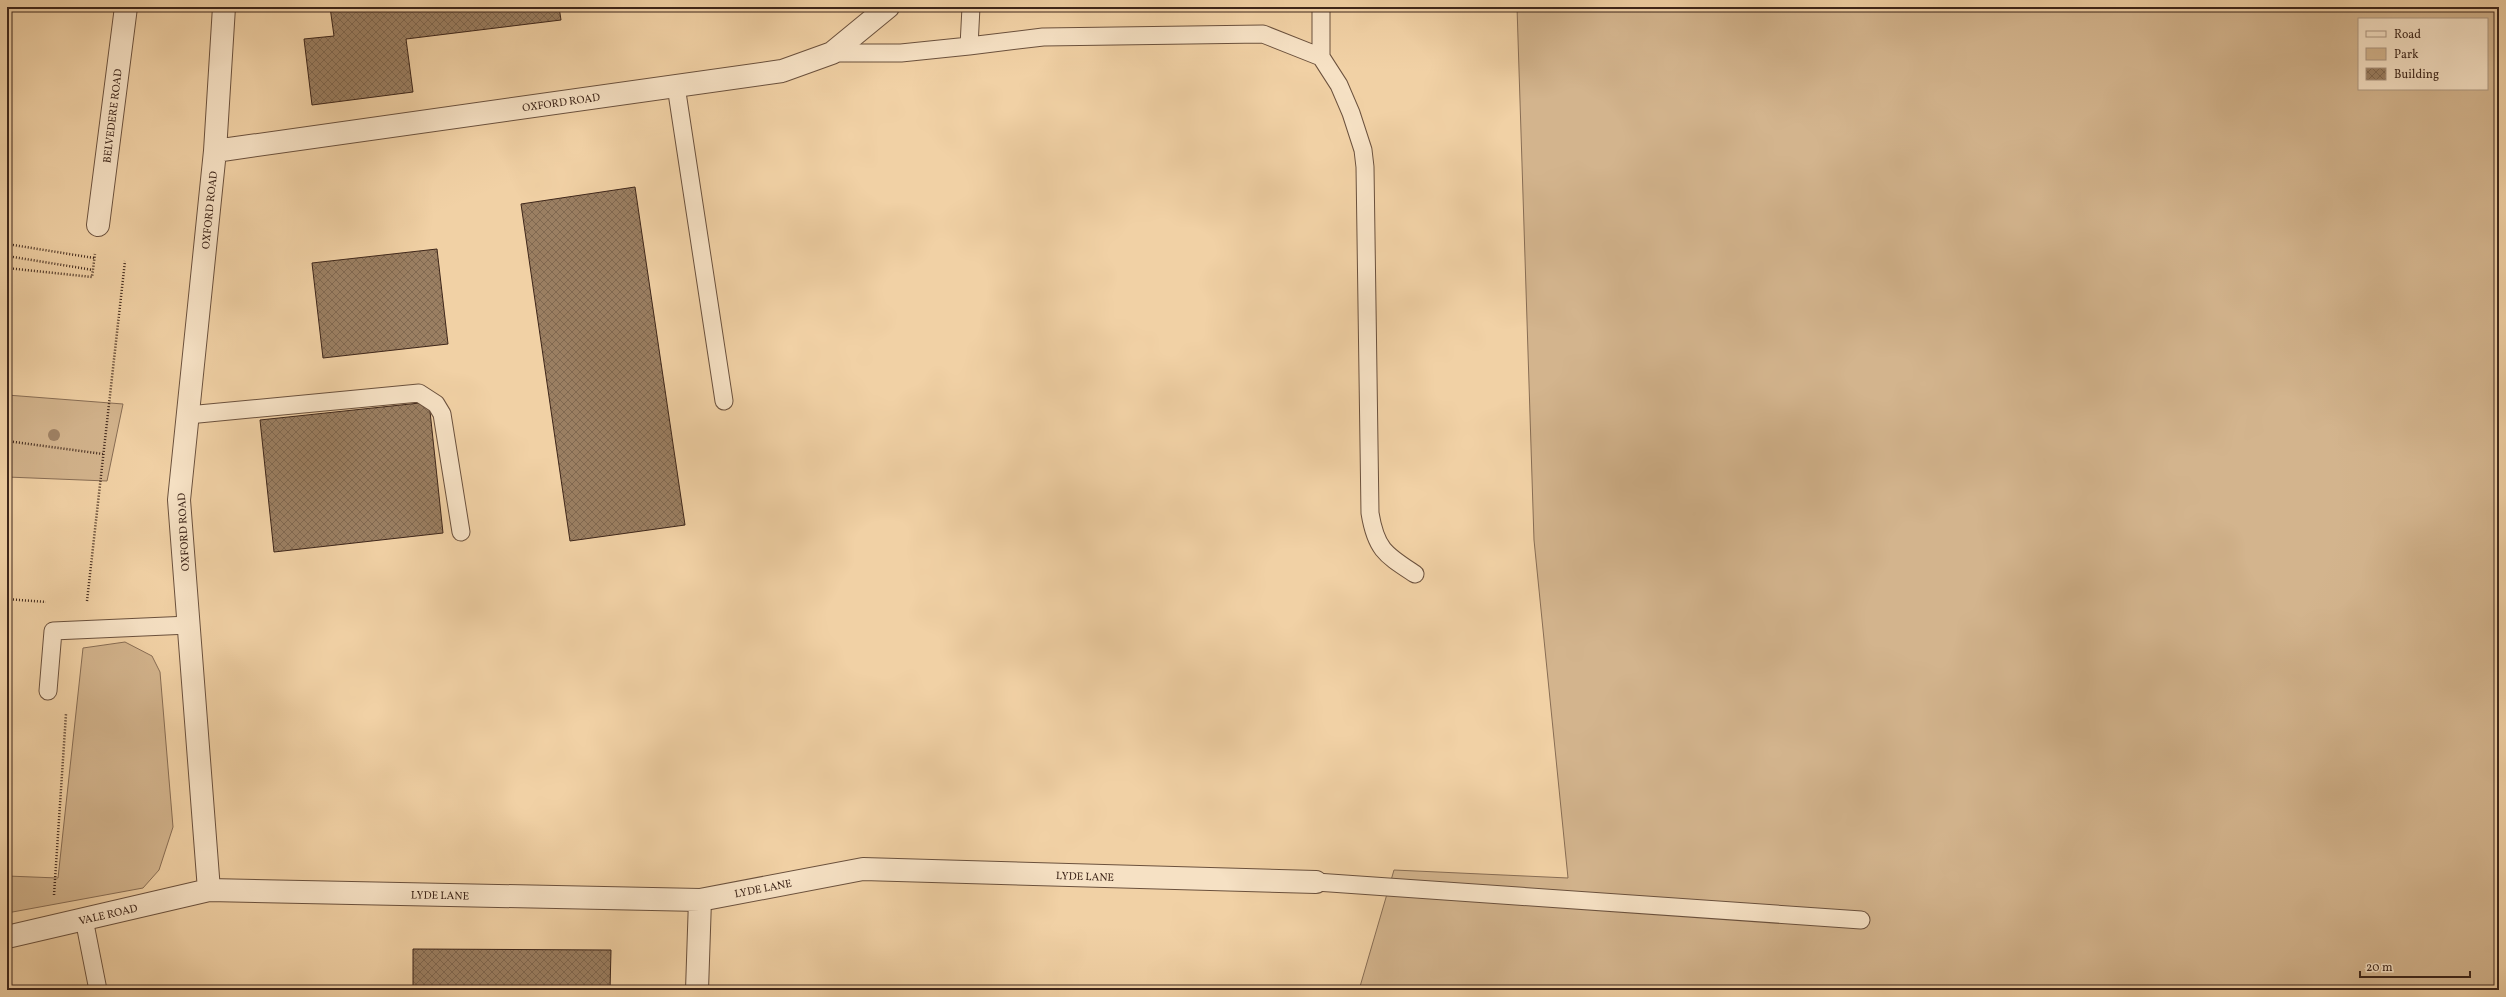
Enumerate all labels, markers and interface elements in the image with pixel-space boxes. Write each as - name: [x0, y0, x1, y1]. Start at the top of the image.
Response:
- legend: [2358, 18, 2488, 90]
- text: Road: [2394, 27, 2421, 43]
- text: Park: [2394, 47, 2419, 63]
- text: Building: [2394, 67, 2439, 83]
- street label: BELVEDERE ROAD: [100, 68, 127, 164]
- street label: OXFORD ROAD: [521, 91, 601, 116]
- street label: OXFORD ROAD: [199, 170, 222, 250]
- street label: OXFORD ROAD: [175, 492, 194, 571]
- street label: LYDE LANE: [1056, 869, 1115, 886]
- street label: LYDE LANE: [733, 876, 794, 902]
- street label: LYDE LANE: [411, 888, 470, 905]
- street label: VALE ROAD: [77, 901, 139, 930]
- scale bar: [2360, 953, 2470, 979]
- text: 20 m: [2366, 960, 2393, 976]

